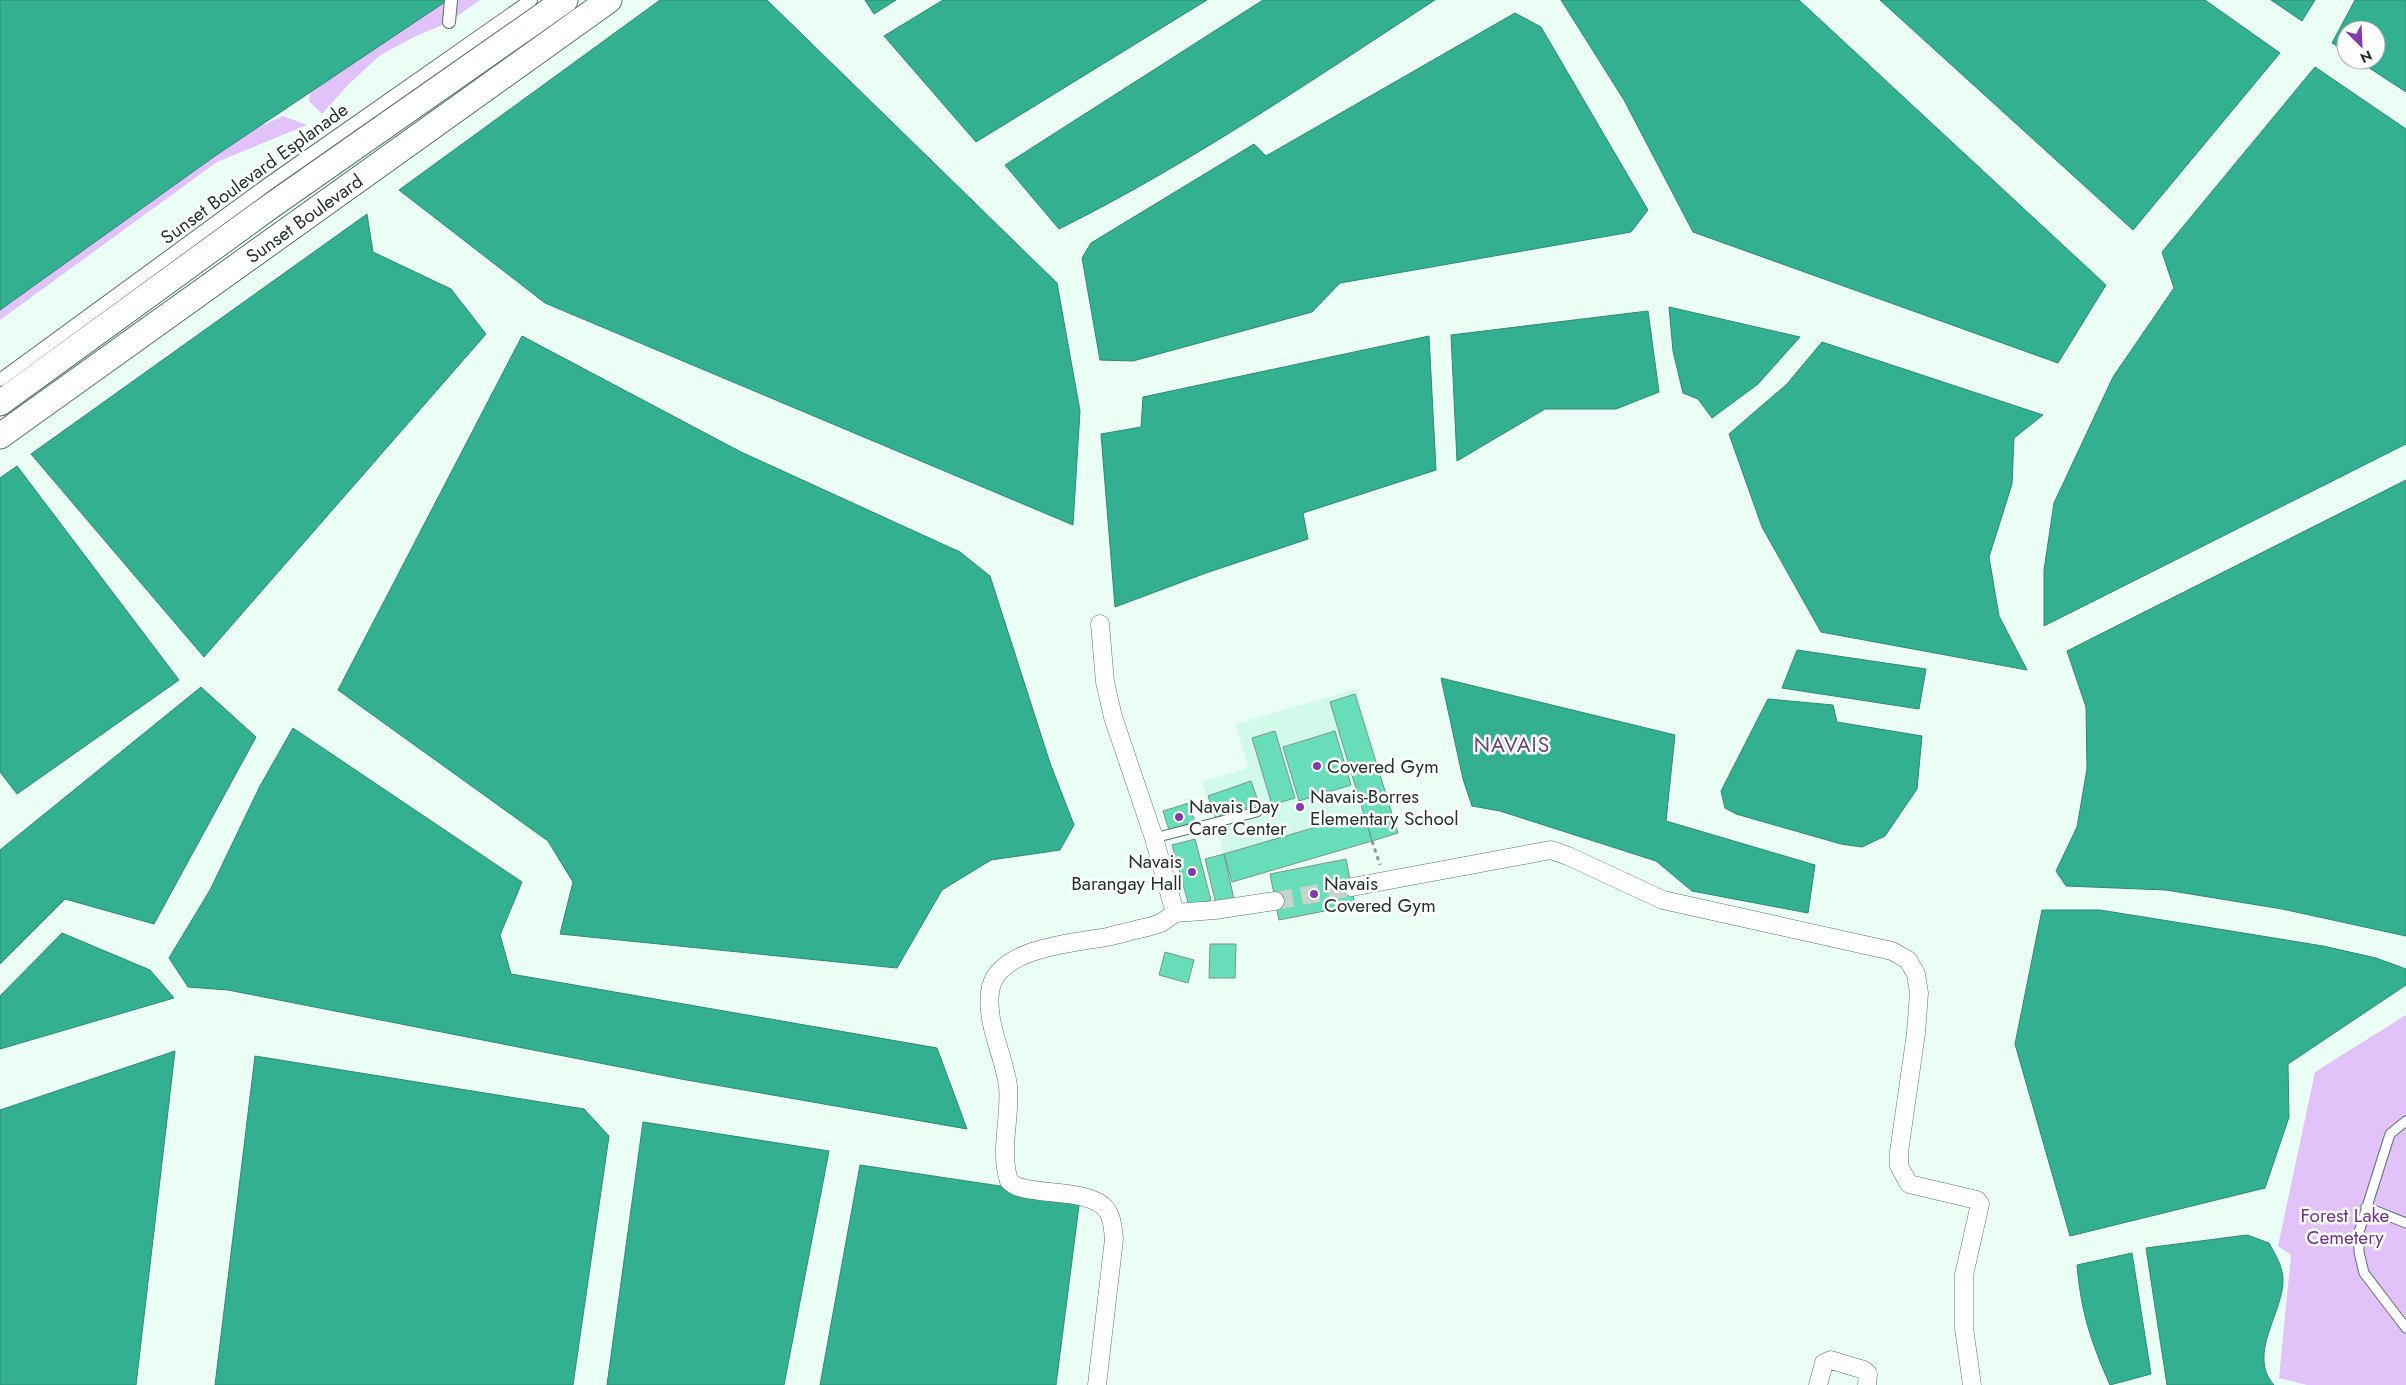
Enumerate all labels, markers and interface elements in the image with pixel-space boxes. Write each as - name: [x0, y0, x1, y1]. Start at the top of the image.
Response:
- north arrow: [2336, 20, 2386, 70]
- text: N: [2357, 45, 2375, 68]
- street label: Sunset Boulevard Esplanade: [156, 97, 352, 249]
- street label: Sunset Boulevard: [243, 169, 367, 269]
- district label: NAVAIS: [1474, 730, 1550, 760]
- place label: Covered Gym: [1327, 753, 1439, 780]
- marker: Covered Gym: [1311, 760, 1323, 772]
- place label: Navais-Borres Elementary School: [1310, 783, 1459, 832]
- place label: Navais Day Care Center: [1189, 793, 1287, 842]
- marker: Navais-Borres Elementary School: [1294, 801, 1306, 813]
- marker: Navais Day Care Center: [1173, 811, 1185, 823]
- place label: Navais Barangay Hall: [1071, 848, 1182, 897]
- marker: Navais Barangay Hall: [1186, 866, 1198, 878]
- place label: Navais Covered Gym: [1324, 870, 1436, 919]
- marker: Navais Covered Gym: [1308, 888, 1320, 900]
- park label: Forest Lake Cemetery: [2301, 1202, 2390, 1251]

